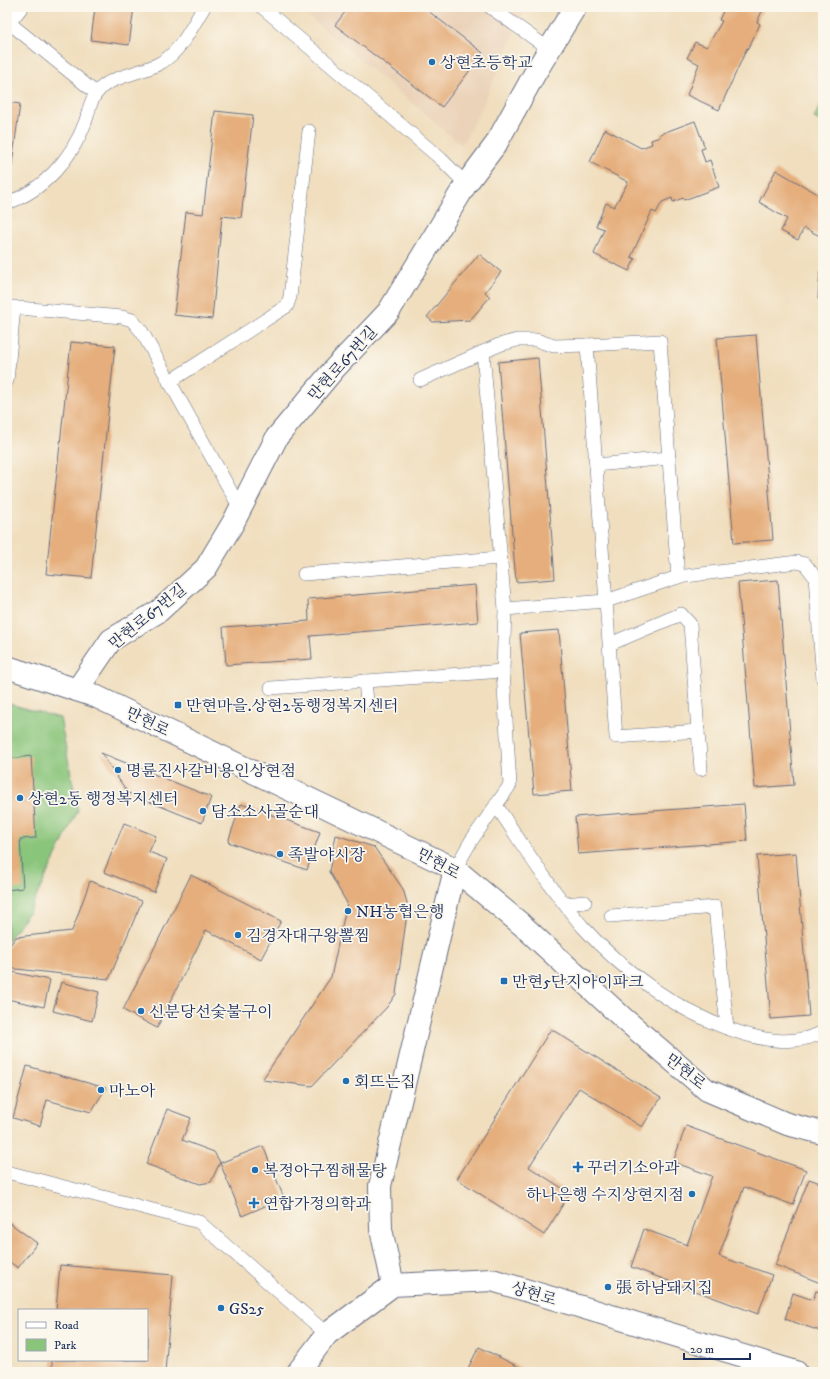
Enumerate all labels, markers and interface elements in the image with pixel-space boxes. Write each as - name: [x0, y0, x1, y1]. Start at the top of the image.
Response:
- place label: 상현초등학교: [440, 53, 533, 73]
- marker: 상현초등학교: [427, 57, 437, 67]
- street label: 만현로67번길: [304, 322, 382, 405]
- street label: 만현로67번길: [105, 579, 190, 654]
- place label: 만현마을.상현2동행정복지센터: [186, 696, 399, 716]
- marker: 만현마을.상현2동행정복지센터: [173, 700, 183, 710]
- street label: 만현로: [122, 703, 173, 741]
- place label: 명륜진사갈비용인상현점: [126, 761, 296, 781]
- marker: 명륜진사갈비용인상현점: [113, 765, 123, 775]
- place label: 상현2동 행정복지센터: [28, 789, 178, 809]
- marker: 상현2동 행정복지센터: [15, 793, 25, 803]
- place label: 담소소사골순대: [211, 802, 319, 822]
- marker: 담소소사골순대: [198, 806, 208, 816]
- street label: 만현로: [413, 844, 464, 884]
- place label: 족발야시장: [288, 845, 366, 865]
- marker: 족발야시장: [275, 849, 285, 859]
- place label: NH농협은행: [356, 902, 444, 922]
- marker: NH농협은행: [343, 906, 353, 916]
- place label: 김경자대구왕뽈찜: [246, 926, 370, 946]
- marker: 김경자대구왕뽈찜: [233, 930, 243, 940]
- place label: 만현5단지아이파크: [512, 972, 644, 992]
- marker: 만현5단지아이파크: [499, 976, 509, 986]
- place label: 신분당선숯불구이: [149, 1002, 273, 1022]
- marker: 신분당선숯불구이: [136, 1006, 146, 1016]
- street label: 만현로: [661, 1049, 710, 1094]
- place label: 회뜨는집: [354, 1072, 416, 1092]
- marker: 회뜨는집: [341, 1076, 351, 1086]
- place label: 마노아: [109, 1081, 156, 1101]
- marker: 마노아: [96, 1085, 106, 1095]
- place label: 꾸러기소아과: [587, 1158, 680, 1178]
- place label: 복정아구찜해물탕: [263, 1161, 387, 1181]
- marker: 꾸러기소아과: [572, 1161, 584, 1173]
- marker: 복정아구찜해물탕: [250, 1165, 260, 1175]
- place label: 하나은행 수지상현지점: [526, 1185, 684, 1205]
- marker: 하나은행 수지상현지점: [687, 1189, 697, 1199]
- place label: 연합가정의학과: [263, 1194, 372, 1214]
- marker: 연합가정의학과: [248, 1197, 260, 1209]
- street label: 상현로: [509, 1278, 559, 1310]
- place label: 張 하남돼지집: [616, 1278, 713, 1298]
- marker: 張 하남돼지집: [603, 1282, 613, 1292]
- place label: GS25: [229, 1299, 264, 1319]
- marker: GS25: [216, 1303, 226, 1313]
- legend: [18, 1309, 148, 1361]
- text: Road: [54, 1318, 79, 1333]
- scale bar: [684, 1335, 750, 1361]
- text: Park: [54, 1338, 76, 1353]
- text: 20 m: [690, 1342, 714, 1357]

